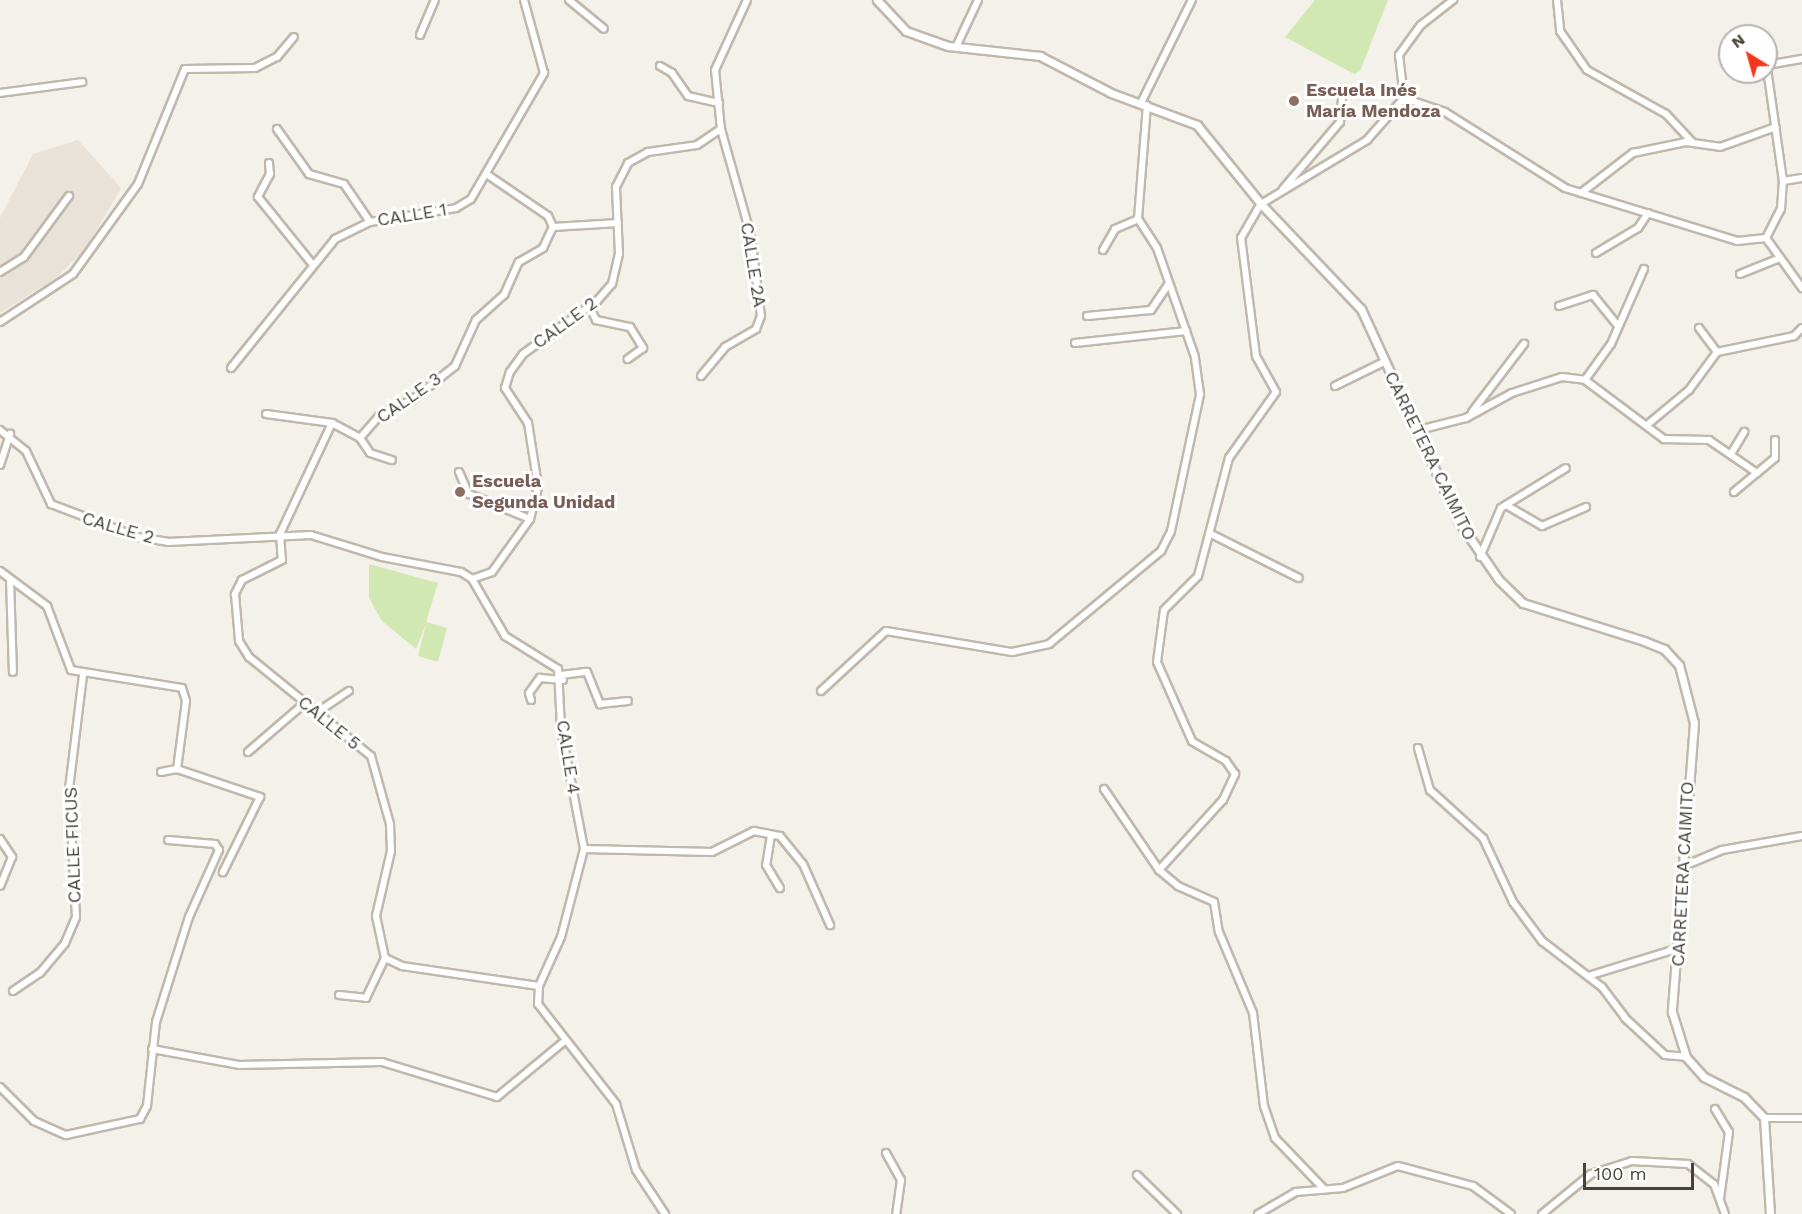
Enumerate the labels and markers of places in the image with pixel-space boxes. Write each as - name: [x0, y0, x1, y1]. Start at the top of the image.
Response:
- place label: Escuela Inés María Mendoza: [1306, 80, 1441, 122]
- marker: Escuela Inés María Mendoza: [1287, 94, 1301, 108]
- place label: Escuela Segunda Unidad: [472, 471, 615, 514]
- marker: Escuela Segunda Unidad: [453, 485, 467, 499]

